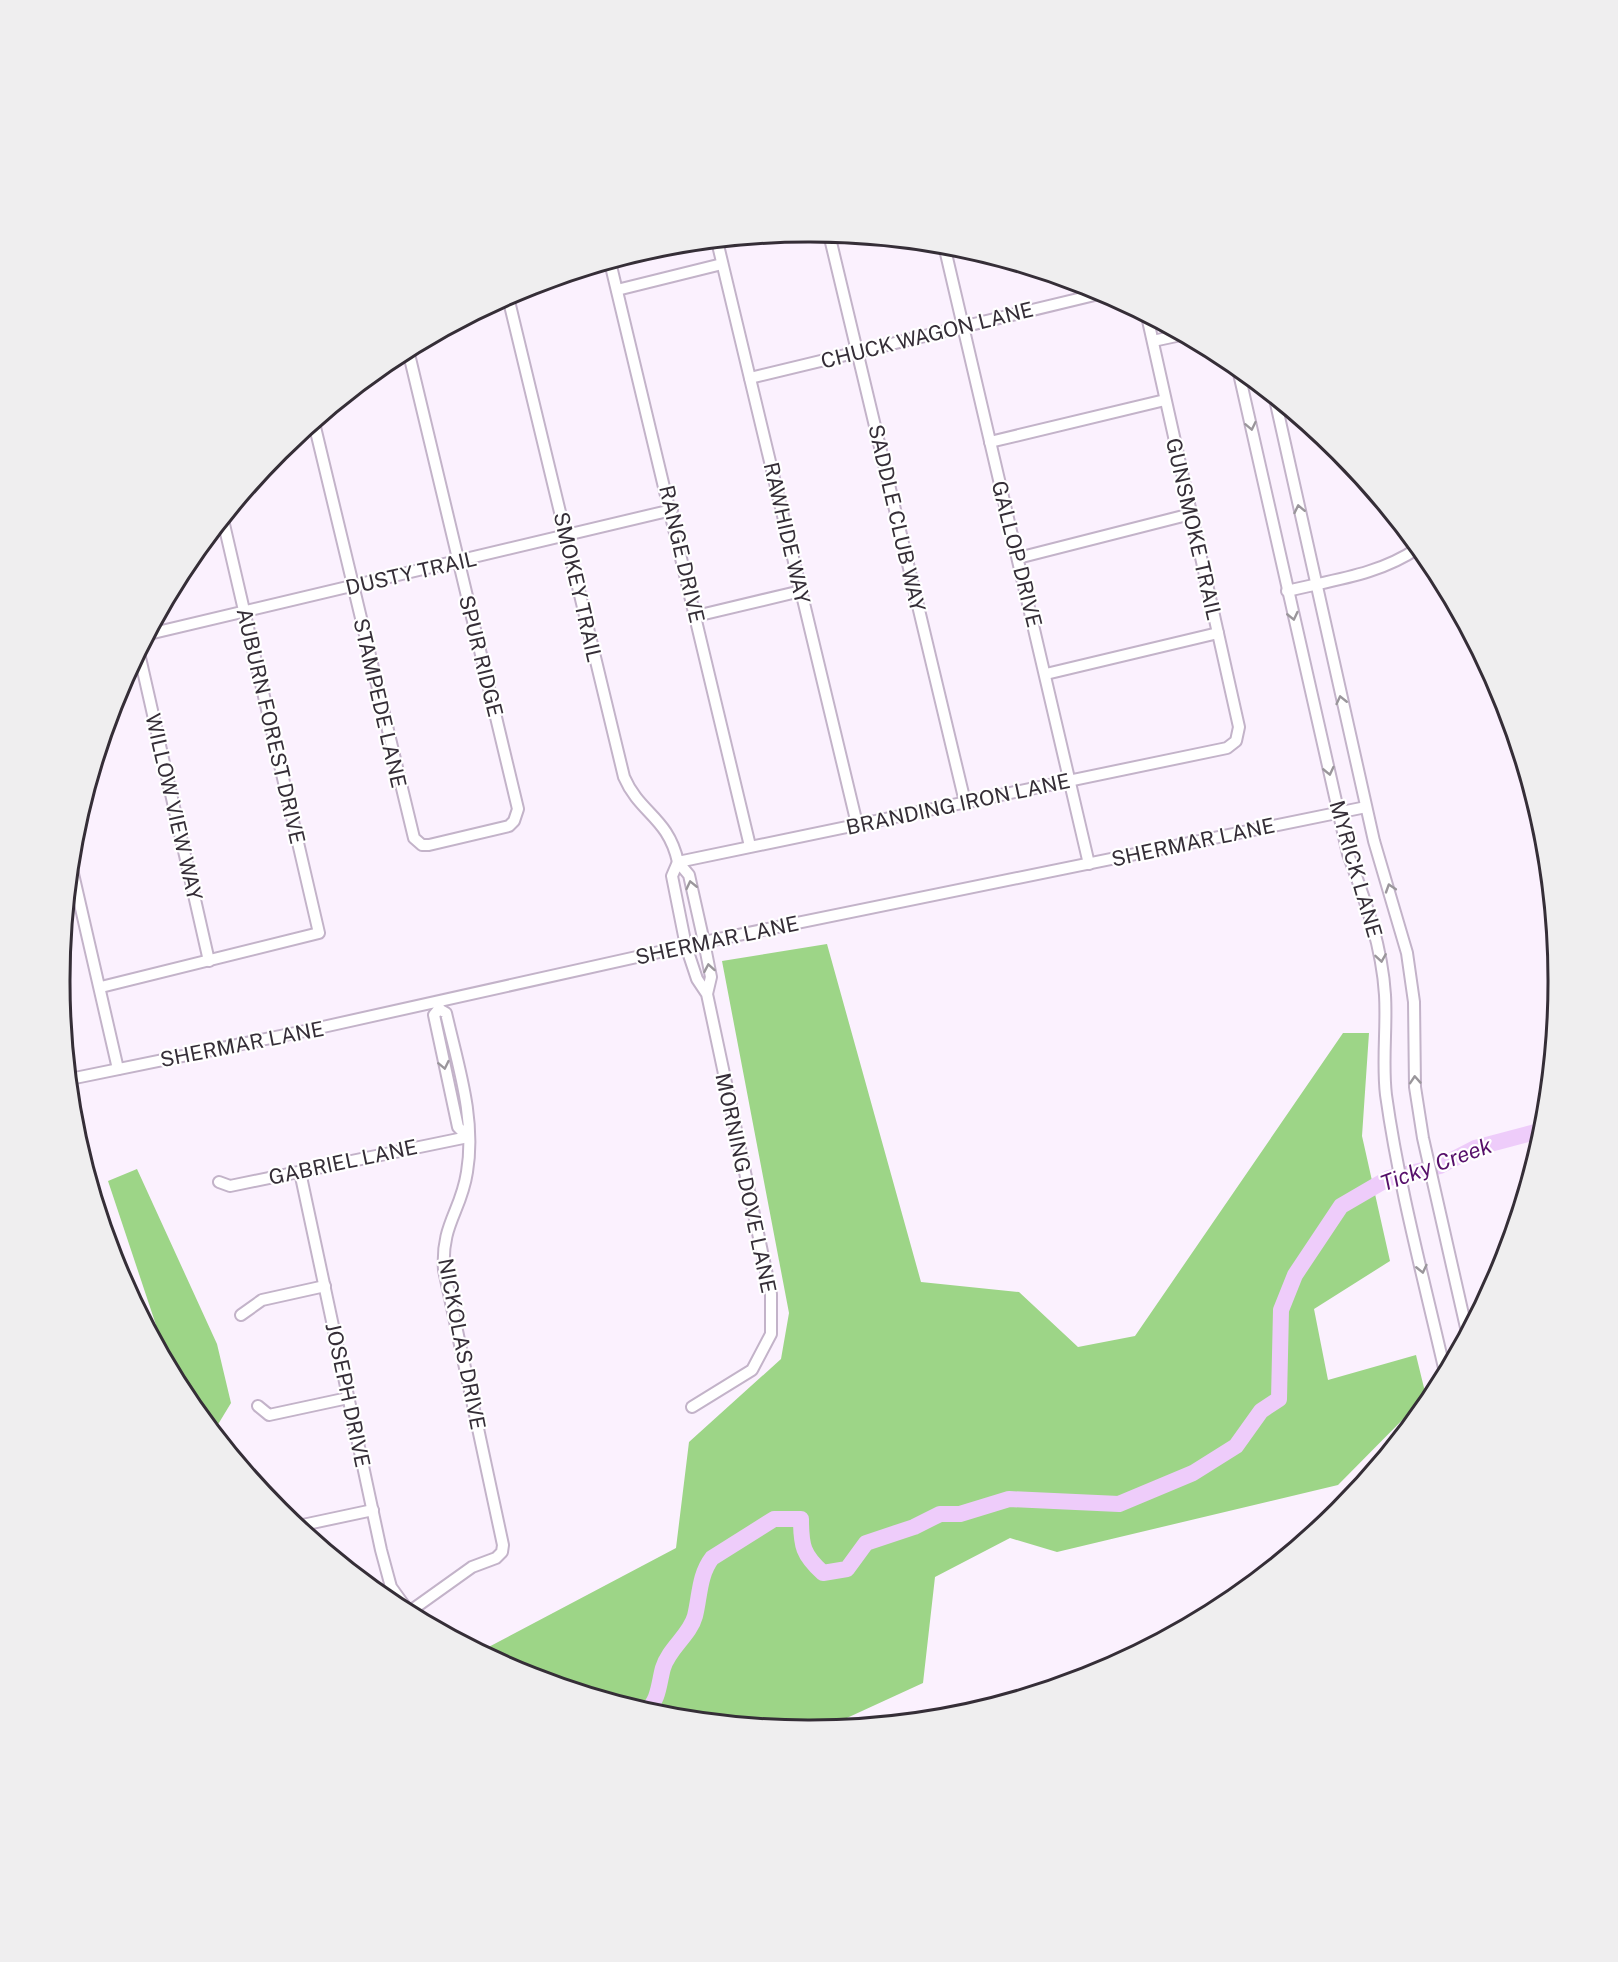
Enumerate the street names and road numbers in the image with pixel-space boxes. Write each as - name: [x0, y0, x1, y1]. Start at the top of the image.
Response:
- street label: CHUCK WAGON LANE: [818, 296, 1036, 374]
- street label: SADDLE CLUB WAY: [863, 422, 931, 614]
- street label: GUNSMOKE TRAIL: [1161, 436, 1227, 622]
- street label: RAWHIDE WAY: [759, 460, 816, 607]
- street label: GALLOP DRIVE: [987, 478, 1047, 630]
- street label: RANGE DRIVE: [654, 483, 710, 625]
- street label: SMOKEY TRAIL: [549, 510, 607, 664]
- street label: DUSTY TRAIL: [343, 546, 479, 600]
- street label: SPUR RIDGE: [454, 593, 508, 719]
- street label: AUBURN FOREST DRIVE: [232, 606, 310, 846]
- street label: STAMPEDE LANE: [348, 616, 412, 790]
- street label: WILLOW VIEW WAY: [140, 711, 208, 903]
- street label: BRANDING IRON LANE: [844, 768, 1072, 840]
- street label: MYRICK LANE: [1324, 798, 1388, 940]
- street label: SHERMAR LANE: [1109, 812, 1277, 872]
- street label: SHERMAR LANE: [633, 910, 801, 970]
- street label: SHERMAR LANE: [158, 1016, 326, 1072]
- street label: MORNING DOVE LANE: [710, 1071, 782, 1295]
- street label: GABRIEL LANE: [266, 1134, 420, 1190]
- street label: NICKOLAS DRIVE: [433, 1256, 491, 1432]
- street label: JOSEPH DRIVE: [320, 1320, 376, 1470]

